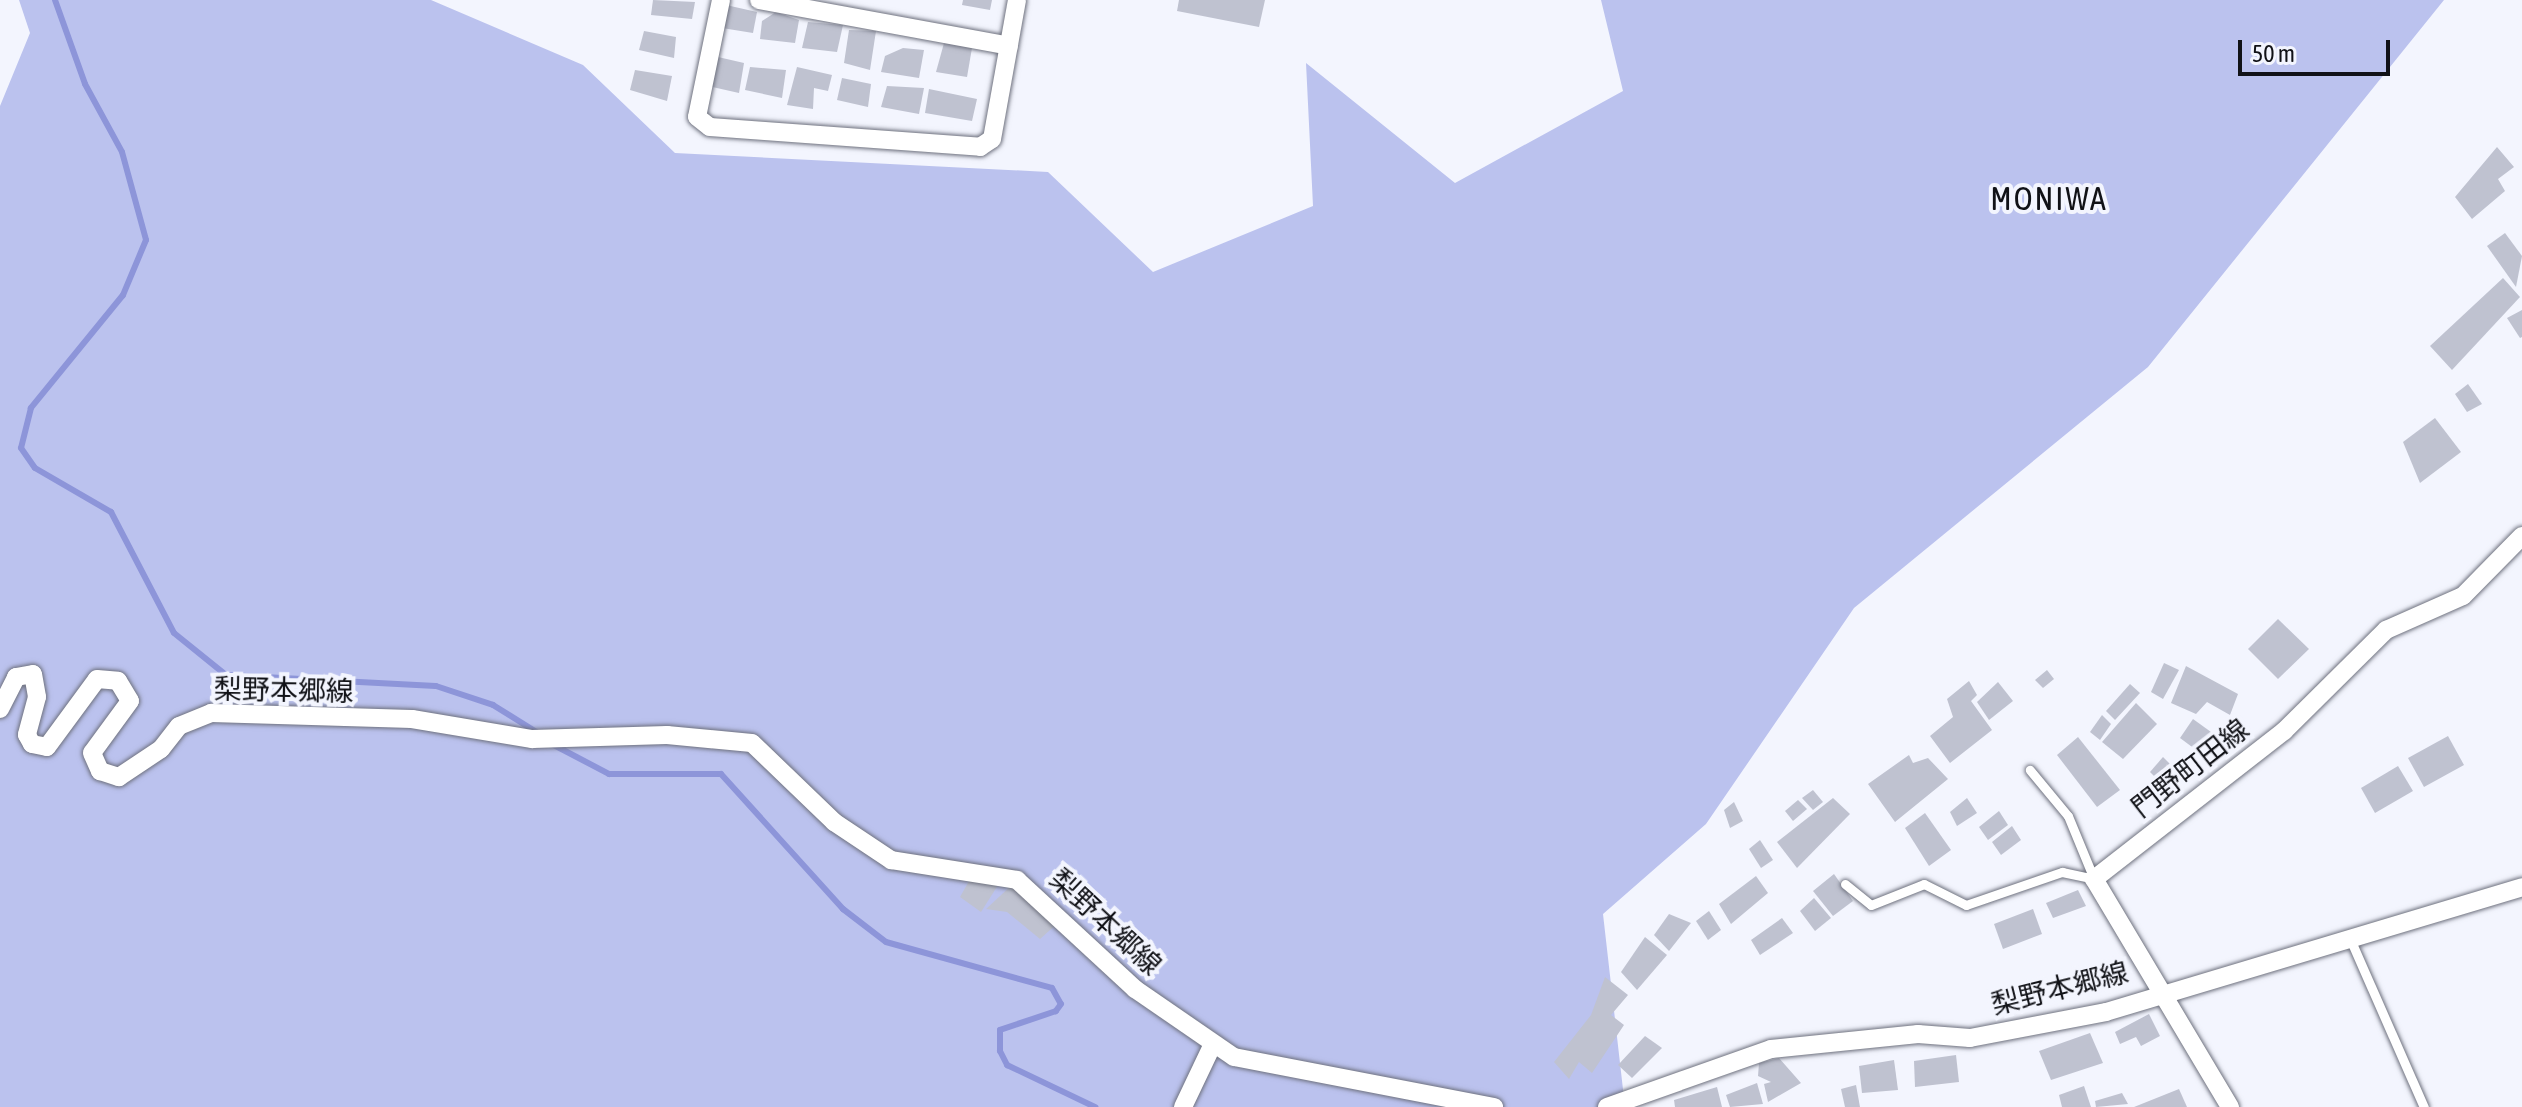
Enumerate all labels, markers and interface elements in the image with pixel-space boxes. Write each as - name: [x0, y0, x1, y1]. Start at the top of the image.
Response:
- scale bar: [2242, 24, 2394, 74]
- text: 50 m: [2252, 40, 2295, 67]
- district label: MONIWA: [1990, 180, 2108, 218]
- street label: 梨野本郷線: [214, 672, 354, 708]
- street label: 門野町田線: [2124, 712, 2256, 824]
- street label: 梨野本郷線: [1043, 862, 1169, 982]
- street label: 梨野本郷線: [1988, 955, 2132, 1021]

